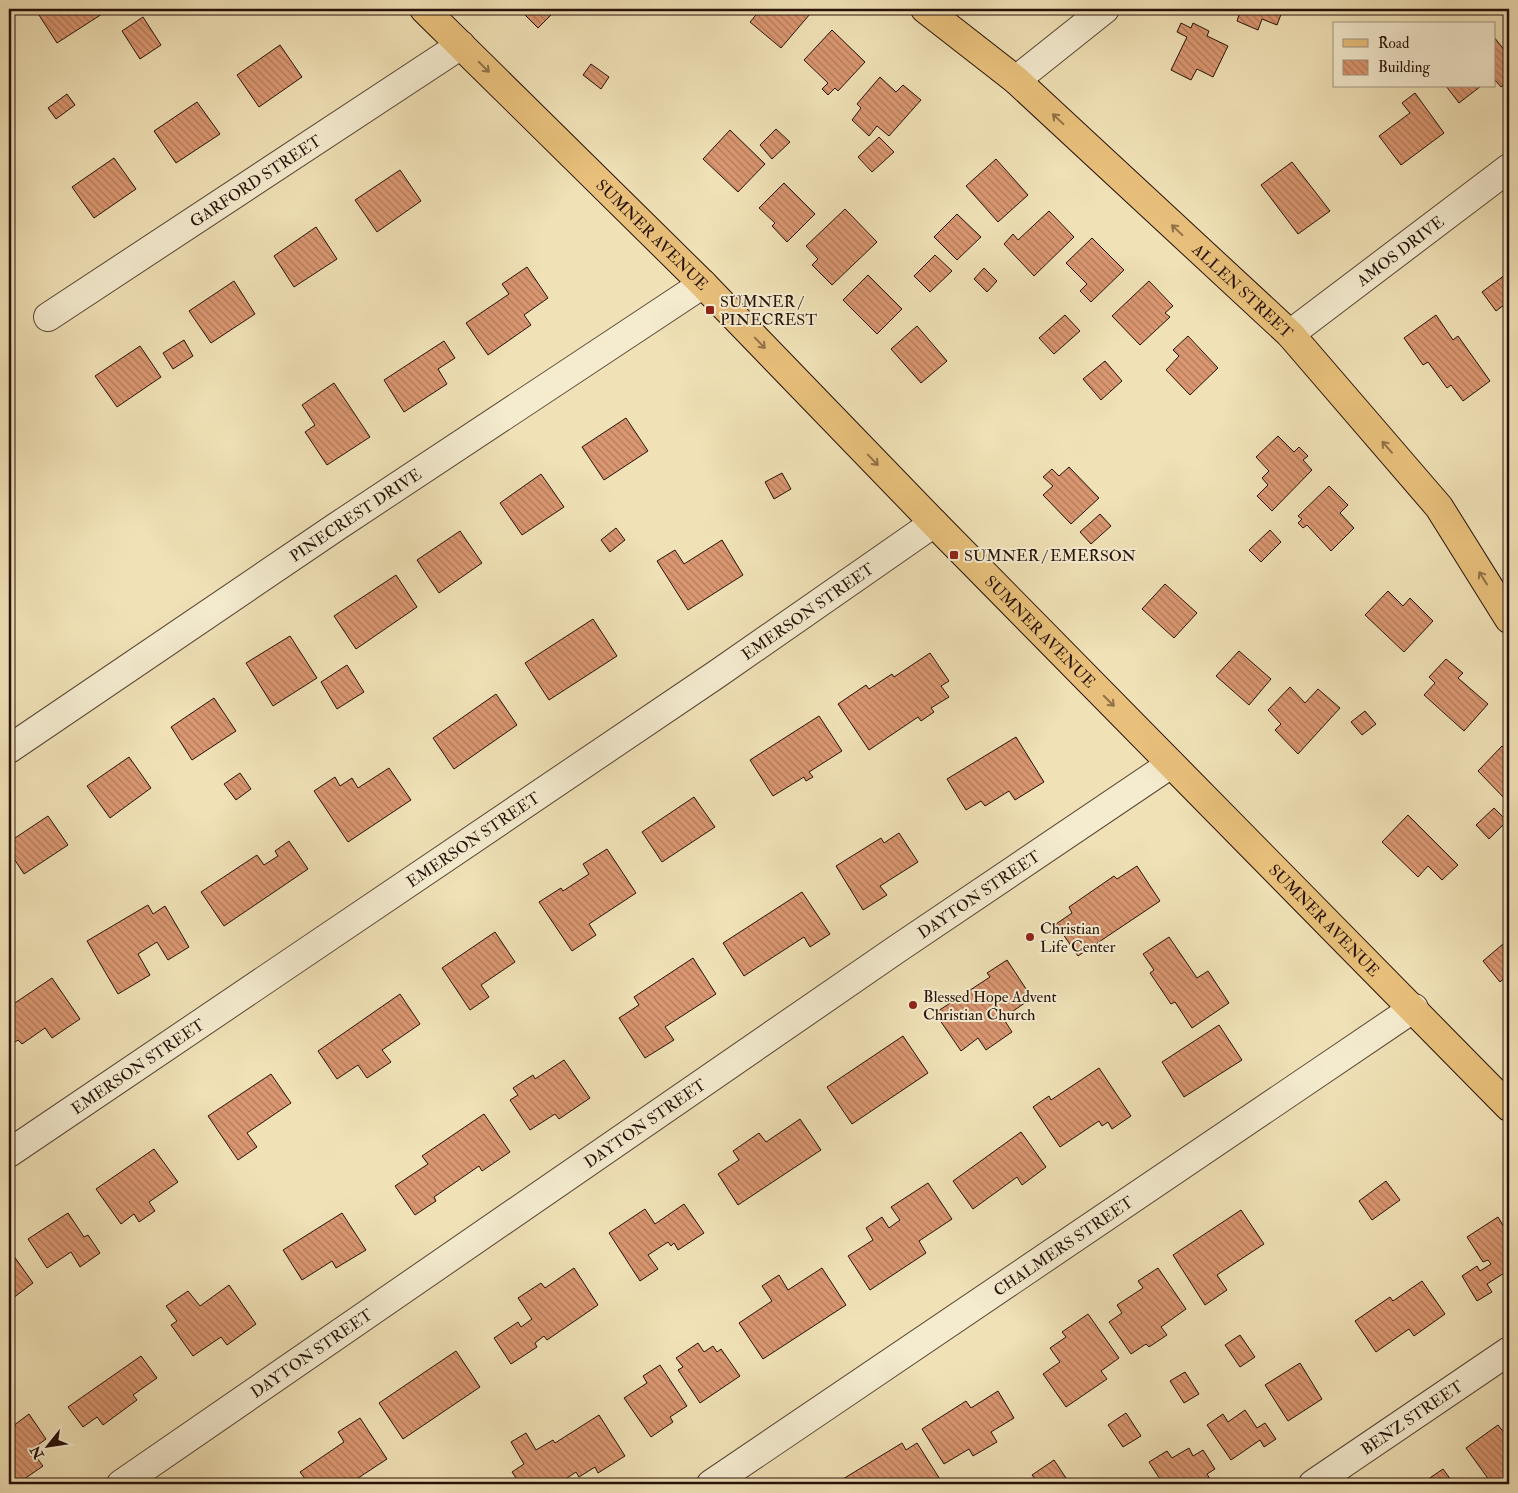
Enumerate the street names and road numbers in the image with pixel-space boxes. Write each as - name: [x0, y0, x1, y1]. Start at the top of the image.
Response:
- street label: GARFORD STREET: [186, 131, 325, 232]
- street label: SUMNER AVENUE: [592, 175, 712, 295]
- street label: AMOS DRIVE: [1352, 212, 1448, 292]
- street label: ALLEN STREET: [1187, 239, 1297, 343]
- street label: PINECREST DRIVE: [286, 464, 425, 567]
- street label: EMERSON STREET: [738, 559, 878, 665]
- street label: SUMNER AVENUE: [980, 572, 1100, 692]
- street label: EMERSON STREET: [403, 788, 544, 892]
- street label: DAYTON STREET: [914, 846, 1044, 943]
- street label: SUMNER AVENUE: [1264, 860, 1384, 981]
- street label: EMERSON STREET: [67, 1015, 208, 1119]
- street label: DAYTON STREET: [581, 1075, 710, 1173]
- street label: CHALMERS STREET: [990, 1192, 1137, 1301]
- street label: DAYTON STREET: [247, 1305, 377, 1403]
- street label: BENZ STREET: [1357, 1376, 1467, 1460]

